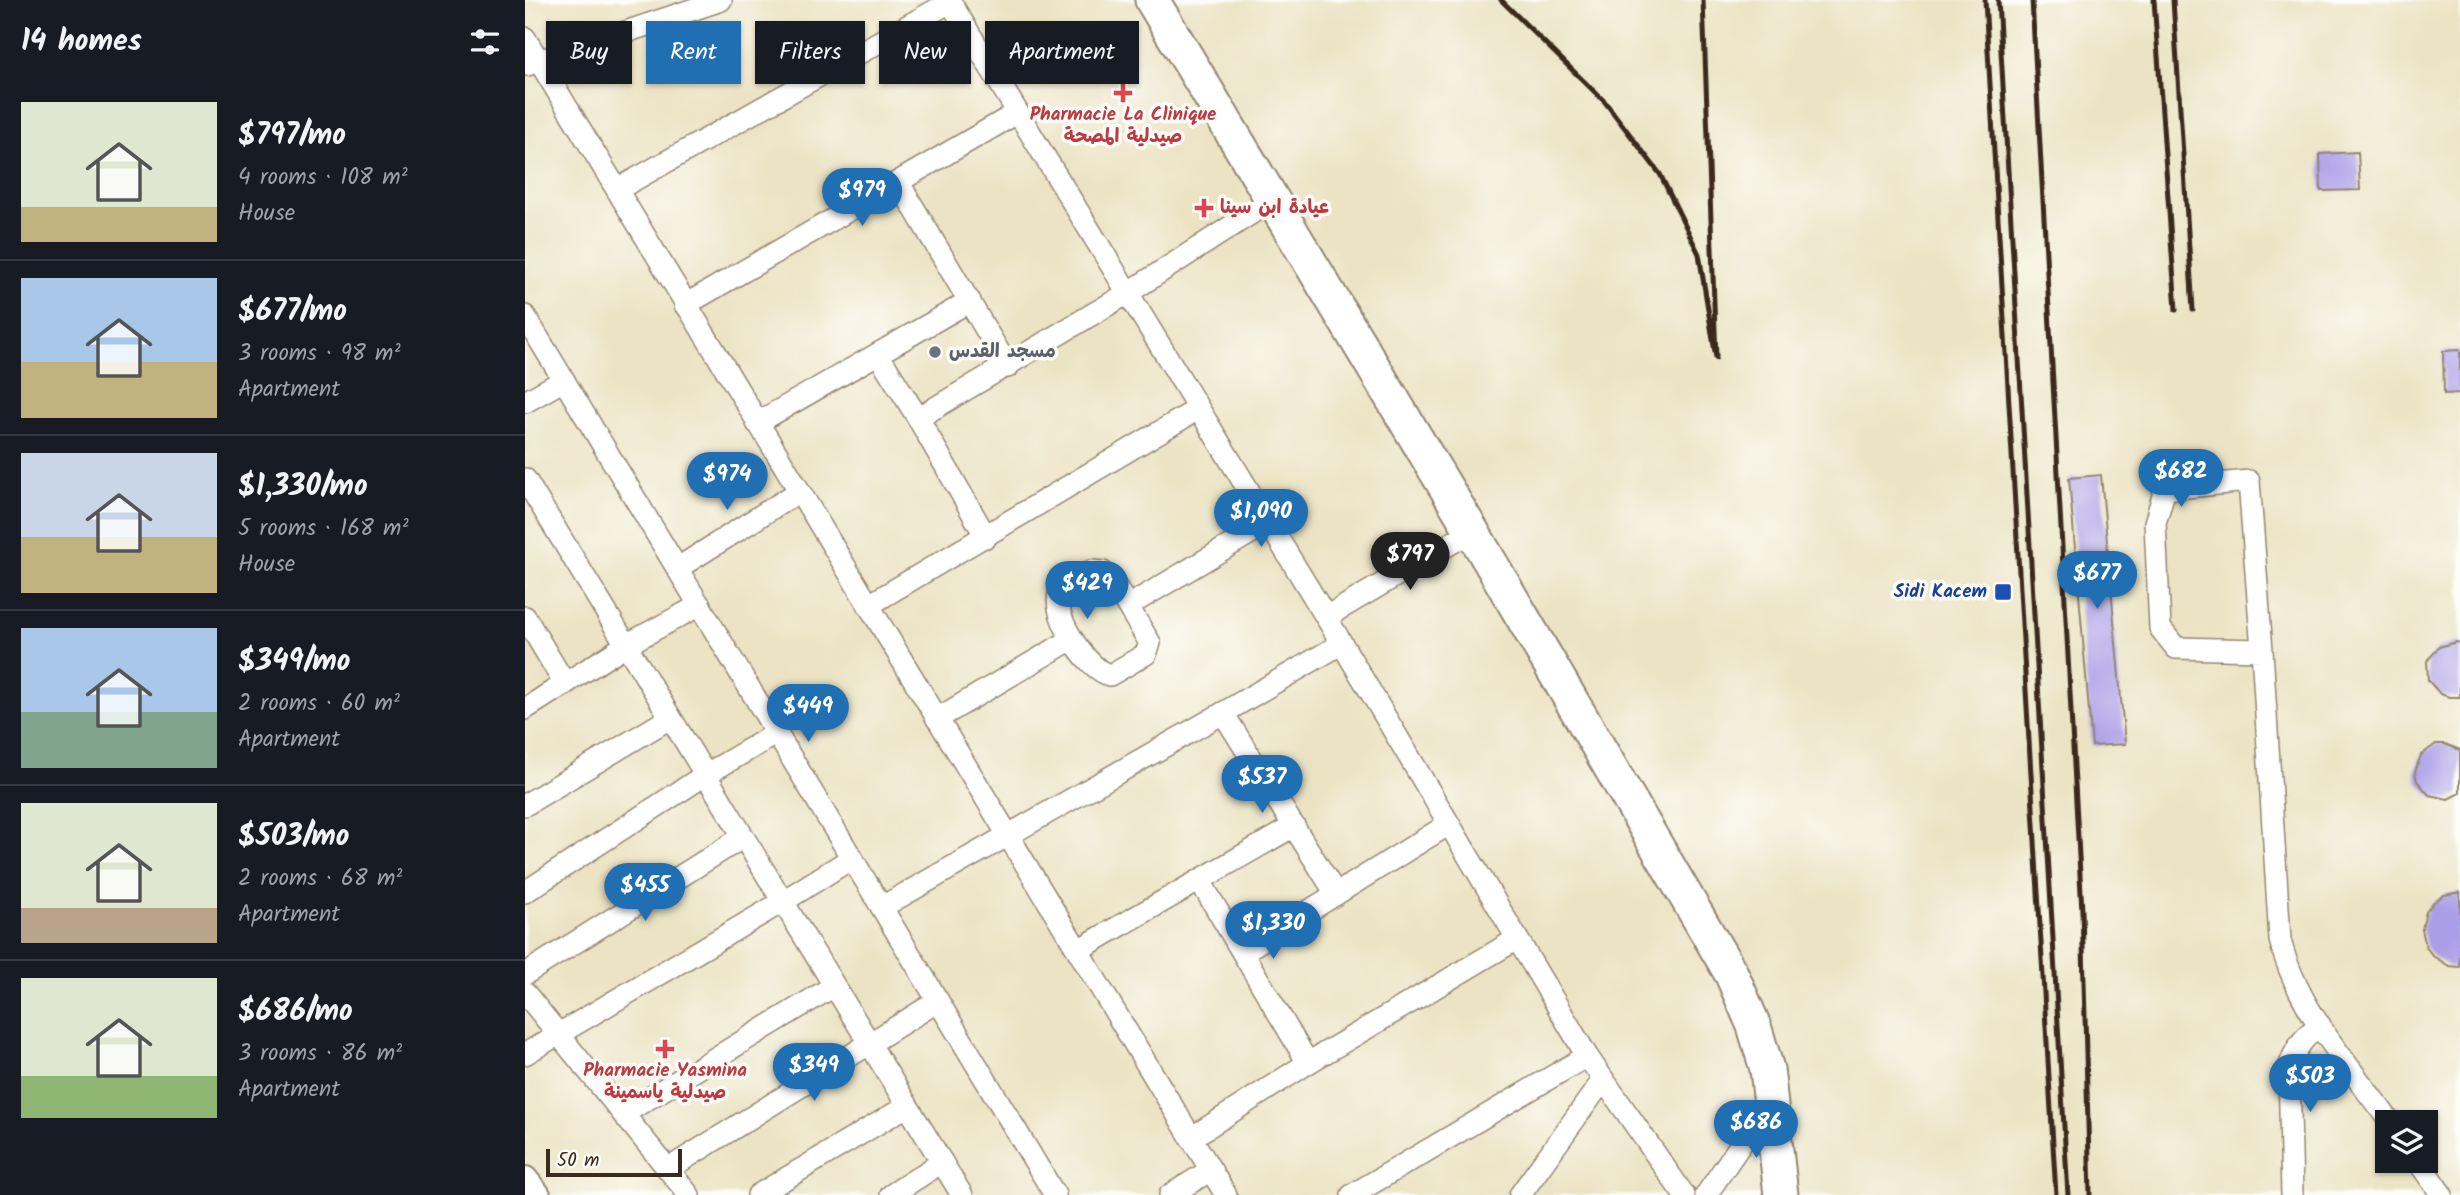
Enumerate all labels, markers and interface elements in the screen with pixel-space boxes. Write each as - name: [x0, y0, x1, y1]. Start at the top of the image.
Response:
- text: 14 homes: [21, 18, 142, 66]
- chip: Buy: [546, 21, 632, 84]
- chip: Rent: [646, 21, 741, 84]
- chip: Filters: [755, 21, 865, 84]
- chip: New: [879, 21, 971, 84]
- chip: Apartment: [985, 21, 1139, 84]
- icon: filters: [466, 23, 504, 61]
- marker: Pharmacie La Clinique صيدلية المصحة: [1115, 85, 1131, 101]
- place label: Pharmacie La Clinique صيدلية المصحة: [1030, 100, 1216, 152]
- text: $797/mo: [238, 112, 346, 160]
- icon: home: [77, 130, 161, 214]
- text: 4 rooms · 108 m²: [238, 160, 408, 196]
- pin: $979: [821, 168, 903, 228]
- text: $979: [838, 173, 886, 209]
- place label: عيادة ابن سينا: [1220, 193, 1329, 223]
- text: House: [238, 196, 295, 232]
- marker: عيادة ابن سينا: [1194, 198, 1214, 218]
- text: $677/mo: [238, 288, 347, 336]
- icon: home: [77, 306, 161, 390]
- text: 3 rooms · 98 m²: [238, 336, 401, 372]
- place label: مسجد القدس: [949, 337, 1056, 367]
- marker: مسجد القدس: [927, 344, 943, 360]
- text: Apartment: [238, 372, 340, 408]
- pin: $682: [2140, 449, 2222, 509]
- pin: $974: [686, 452, 768, 512]
- text: $682: [2154, 454, 2208, 490]
- text: $974: [703, 457, 751, 493]
- text: $1,330/mo: [238, 463, 368, 511]
- icon: home: [77, 481, 161, 565]
- pin: $1,090: [1204, 490, 1318, 549]
- text: $1,090: [1230, 494, 1292, 530]
- text: 5 rooms · 168 m²: [238, 511, 409, 547]
- pin: $797: [1369, 532, 1451, 592]
- text: $797: [1387, 537, 1433, 573]
- text: House: [238, 547, 295, 583]
- pin: $677: [2056, 552, 2138, 611]
- text: $677: [2073, 556, 2121, 592]
- pin: $429: [1046, 562, 1128, 621]
- text: $429: [1061, 566, 1113, 602]
- place label: Sidi Kacem: [1894, 577, 1987, 607]
- marker: Sidi Kacem: [1993, 582, 2013, 602]
- text: $349/mo: [238, 638, 350, 686]
- icon: home: [77, 656, 161, 740]
- pin: $449: [767, 684, 849, 744]
- text: 2 rooms · 60 m²: [238, 686, 400, 722]
- text: $449: [783, 689, 833, 725]
- text: Apartment: [238, 722, 340, 758]
- pin: $537: [1221, 756, 1303, 815]
- text: $537: [1238, 760, 1286, 796]
- text: $503/mo: [238, 813, 349, 861]
- icon: home: [77, 831, 161, 915]
- text: 2 rooms · 68 m²: [238, 861, 402, 897]
- pin: $455: [604, 864, 686, 923]
- text: $455: [620, 868, 670, 904]
- text: Apartment: [238, 897, 340, 933]
- pin: $1,330: [1216, 902, 1330, 961]
- text: $1,330: [1241, 906, 1305, 942]
- text: $686/mo: [238, 988, 353, 1036]
- icon: home: [77, 1006, 161, 1090]
- text: 3 rooms · 86 m²: [238, 1036, 402, 1072]
- marker: Pharmacie Yasmina صيدلية ياسمينة: [657, 1041, 673, 1057]
- pin: $349: [773, 1044, 855, 1103]
- text: $349: [789, 1048, 839, 1084]
- pin: $503: [2269, 1054, 2351, 1114]
- place label: Pharmacie Yasmina صيدلية ياسمينة: [583, 1056, 747, 1108]
- text: $503: [2285, 1059, 2335, 1095]
- text: Apartment: [238, 1072, 340, 1108]
- pin: $686: [1715, 1100, 1797, 1160]
- text: $686: [1730, 1105, 1782, 1141]
- map controls: [2375, 1110, 2438, 1173]
- button: layers: [2375, 1110, 2438, 1173]
- scale bar: [546, 1146, 683, 1178]
- text: 50 m: [557, 1146, 599, 1176]

